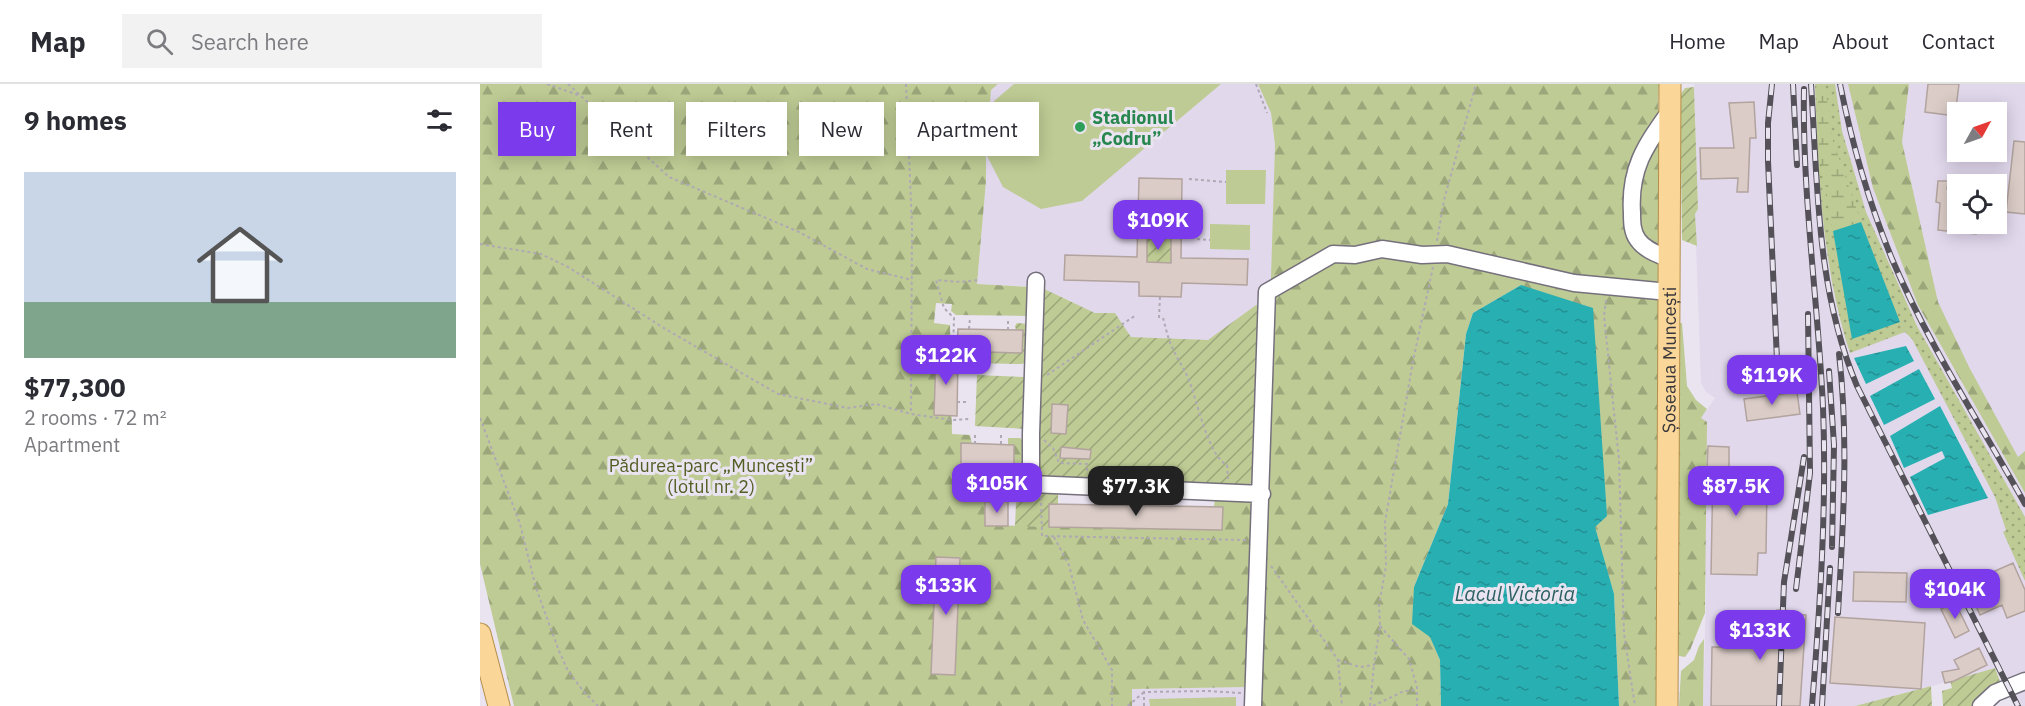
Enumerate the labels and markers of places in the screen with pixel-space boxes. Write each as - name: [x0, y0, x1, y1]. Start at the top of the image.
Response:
- place label: Stadionul „Codru”: [1092, 106, 1174, 150]
- marker: Stadionul „Codru”: [1073, 120, 1087, 134]
- pin: $109K: [1116, 200, 1200, 251]
- pin: $122K: [904, 335, 988, 386]
- pin: $119K: [1730, 355, 1814, 406]
- pin: $105K: [955, 463, 1039, 514]
- pin: $77.3K: [1087, 466, 1185, 517]
- pin: $87.5K: [1687, 466, 1785, 517]
- pin: $133K: [904, 565, 988, 616]
- pin: $104K: [1913, 569, 1997, 620]
- pin: $133K: [1718, 610, 1802, 661]

